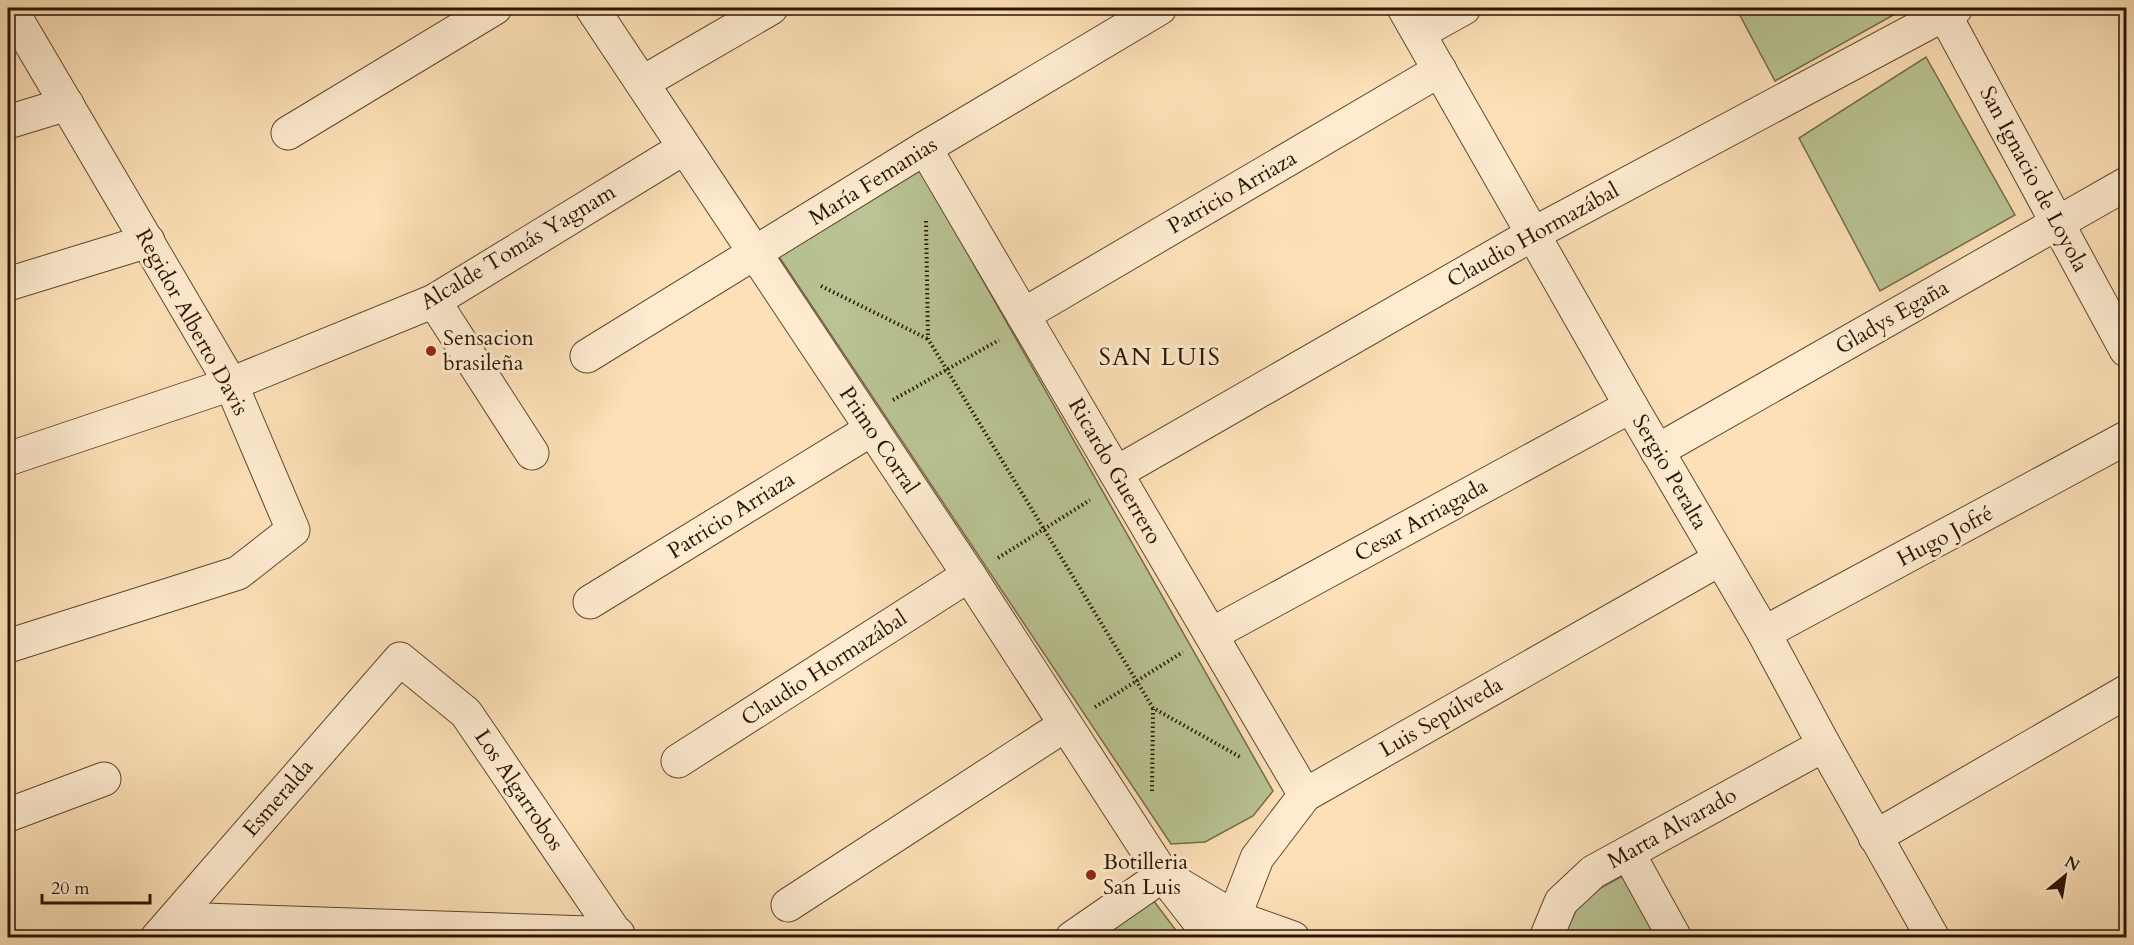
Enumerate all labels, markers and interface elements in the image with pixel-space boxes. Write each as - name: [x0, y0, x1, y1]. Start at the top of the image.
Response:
- street label: San Ignacio de Loyola: [1972, 81, 2096, 278]
- street label: María Femanias: [803, 130, 943, 232]
- street label: Patricio Arriaza: [1162, 143, 1302, 241]
- street label: Claudio Hormazábal: [1442, 175, 1625, 295]
- street label: Alcalde Tomás Yagnam: [415, 177, 621, 317]
- street label: Regidor Alberto Davis: [128, 223, 256, 421]
- street label: Gladys Egaña: [1830, 272, 1955, 362]
- place label: Sensacion brasileña: [443, 323, 534, 378]
- district label: SAN LUIS: [1099, 341, 1221, 374]
- marker: Sensacion brasileña: [424, 344, 438, 358]
- street label: Primo Corral: [832, 380, 926, 500]
- street label: Ricardo Guerrero: [1061, 393, 1169, 550]
- street label: Sergio Peralta: [1625, 409, 1715, 535]
- street label: Patricio Arriaza: [662, 464, 801, 566]
- street label: Cesar Arriagada: [1349, 471, 1493, 569]
- street label: Hugo Jofré: [1892, 498, 1998, 574]
- street label: Claudio Hormazábal: [735, 603, 913, 733]
- street label: Luis Sepúlveda: [1374, 669, 1508, 764]
- street label: Los Algarrobos: [467, 723, 571, 857]
- street label: Esmeralda: [236, 752, 320, 843]
- street label: Marta Alvarado: [1602, 780, 1742, 876]
- north arrow: [2035, 846, 2095, 906]
- place label: Botilleria San Luis: [1103, 847, 1188, 902]
- text: N: [2060, 851, 2084, 877]
- scale bar: [42, 867, 150, 905]
- marker: Botilleria San Luis: [1084, 868, 1098, 882]
- text: 20 m: [51, 876, 90, 901]

